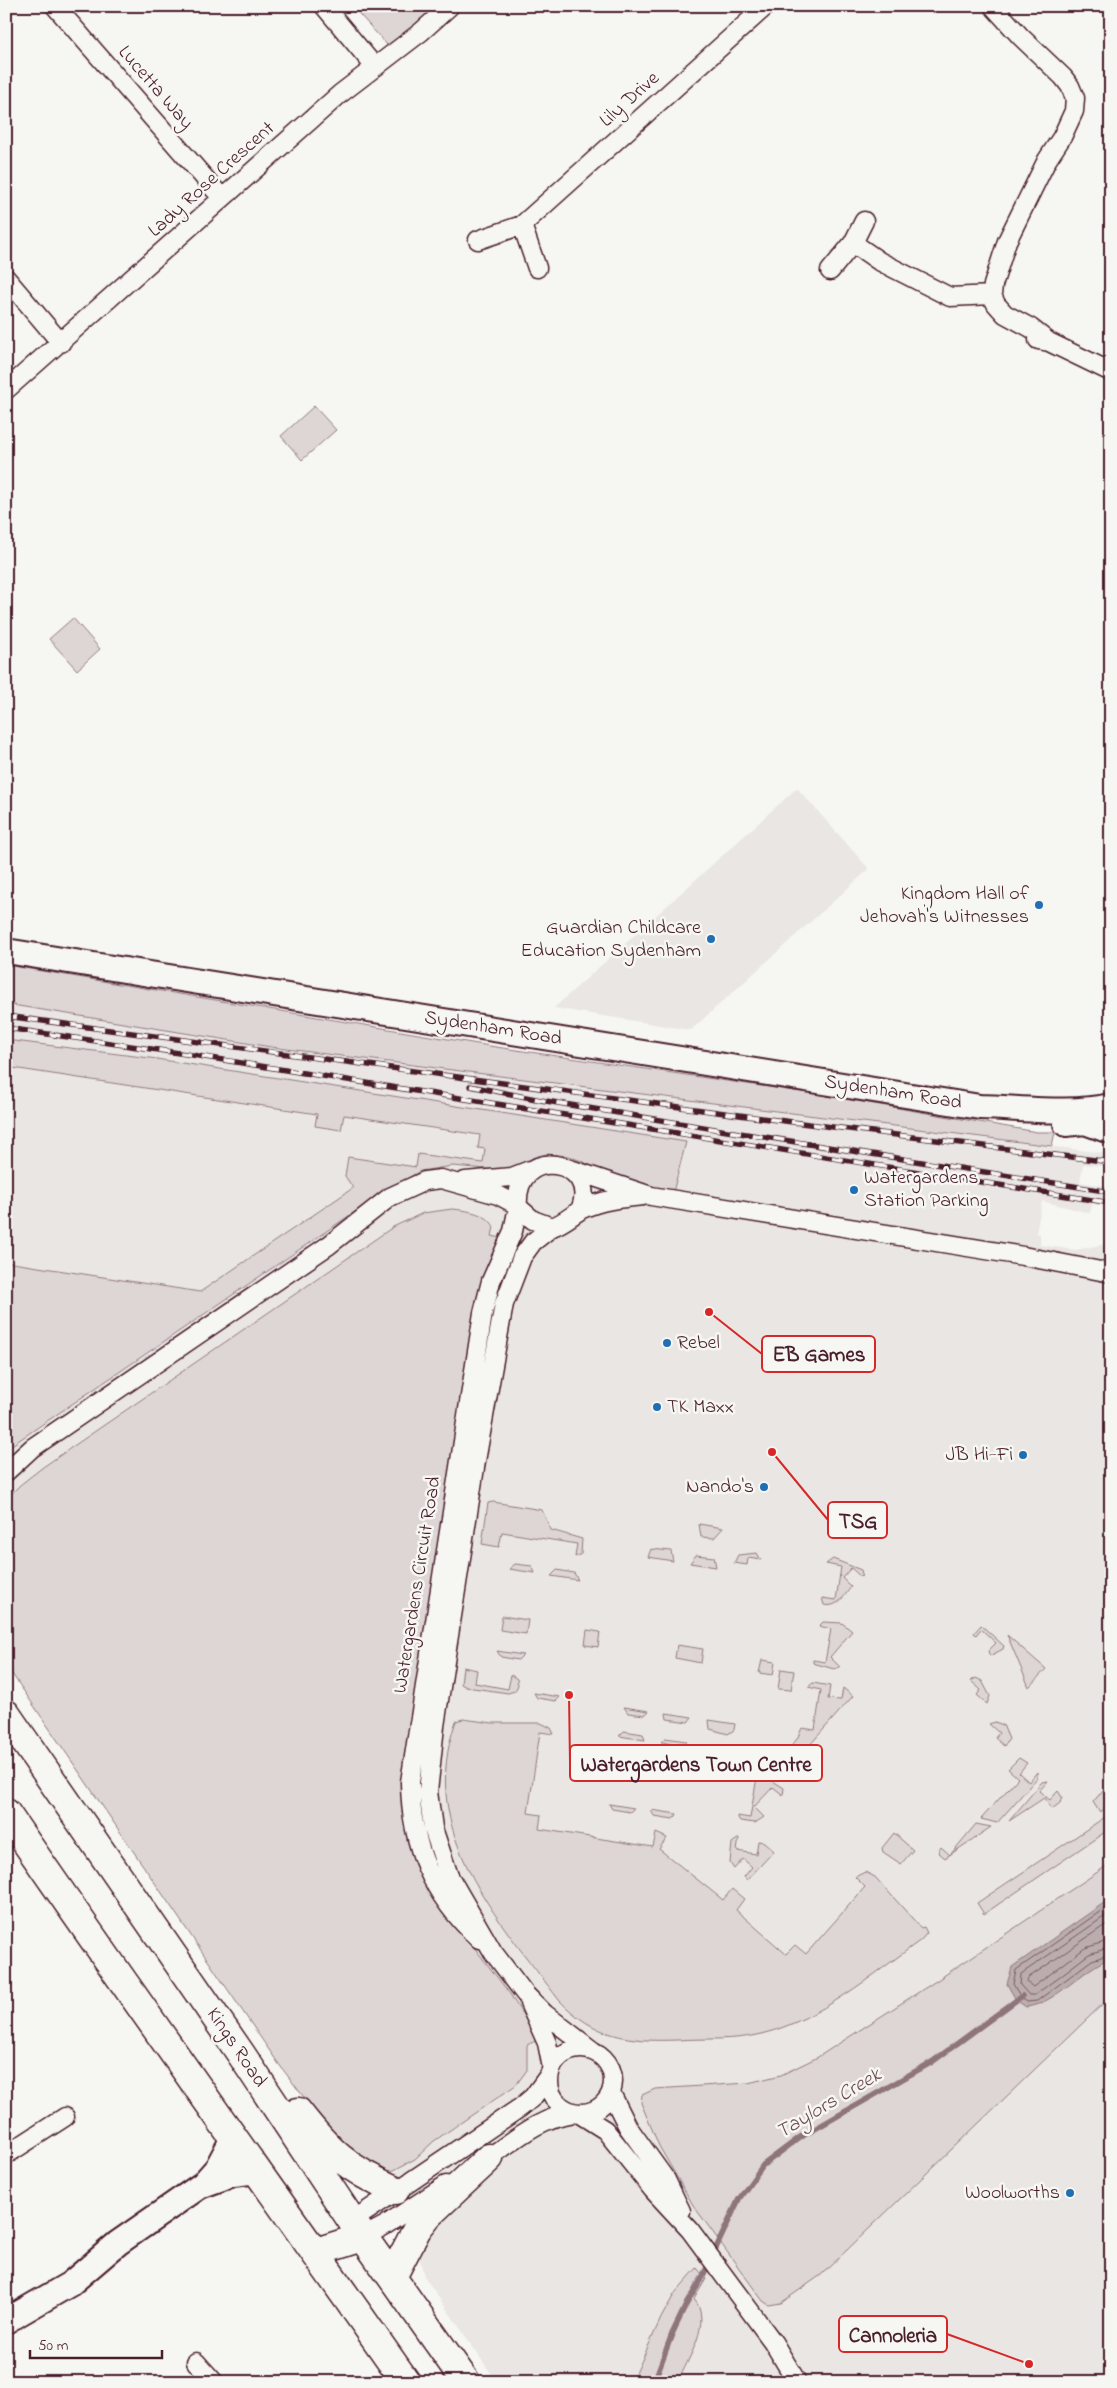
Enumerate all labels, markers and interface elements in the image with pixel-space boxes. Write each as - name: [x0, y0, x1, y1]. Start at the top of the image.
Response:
- street label: Lucetta Way: [110, 40, 200, 136]
- street label: Lily Drive: [593, 65, 667, 135]
- street label: Lady Rose Crescent: [142, 115, 282, 245]
- place label: Kingdom Hall of Jehovah's Witnesses: [860, 880, 1030, 932]
- marker: Kingdom Hall of Jehovah's Witnesses: [1033, 899, 1045, 911]
- place label: Guardian Childcare Education Sydenham: [521, 914, 701, 966]
- marker: Guardian Childcare Education Sydenham: [705, 933, 717, 945]
- street label: Sydenham Road: [422, 1004, 564, 1054]
- street label: Sydenham Road: [822, 1068, 964, 1118]
- place label: Watergardens Station Parking: [864, 1164, 989, 1217]
- marker: Watergardens Station Parking: [848, 1184, 860, 1196]
- place label: Rebel: [677, 1329, 720, 1358]
- callout: EB Games: [762, 1336, 875, 1372]
- marker: Rebel: [661, 1337, 673, 1349]
- text: EB Games: [772, 1341, 866, 1371]
- place label: TK Maxx: [667, 1393, 734, 1422]
- marker: TK Maxx: [651, 1401, 663, 1413]
- place label: JB Hi-Fi: [946, 1441, 1013, 1470]
- marker: JB Hi-Fi: [1017, 1449, 1029, 1461]
- place label: Nando's: [686, 1473, 754, 1502]
- street label: Watergardens Circuit Road: [387, 1474, 450, 1696]
- marker: Nando's: [758, 1481, 770, 1493]
- callout: TSG: [828, 1502, 887, 1538]
- text: TSG: [839, 1508, 877, 1538]
- callout: Watergardens Town Centre: [570, 1745, 822, 1781]
- text: Watergardens Town Centre: [580, 1751, 812, 1783]
- street label: Kings Road: [198, 2002, 273, 2094]
- water label: Taylors Creek: [771, 2060, 888, 2147]
- place label: Woolworths: [965, 2179, 1060, 2208]
- marker: Woolworths: [1064, 2187, 1076, 2199]
- callout: Cannoleria: [839, 2316, 947, 2352]
- text: Cannoleria: [849, 2322, 937, 2352]
- scale bar: [30, 2328, 162, 2360]
- text: 50 m: [38, 2335, 69, 2357]

